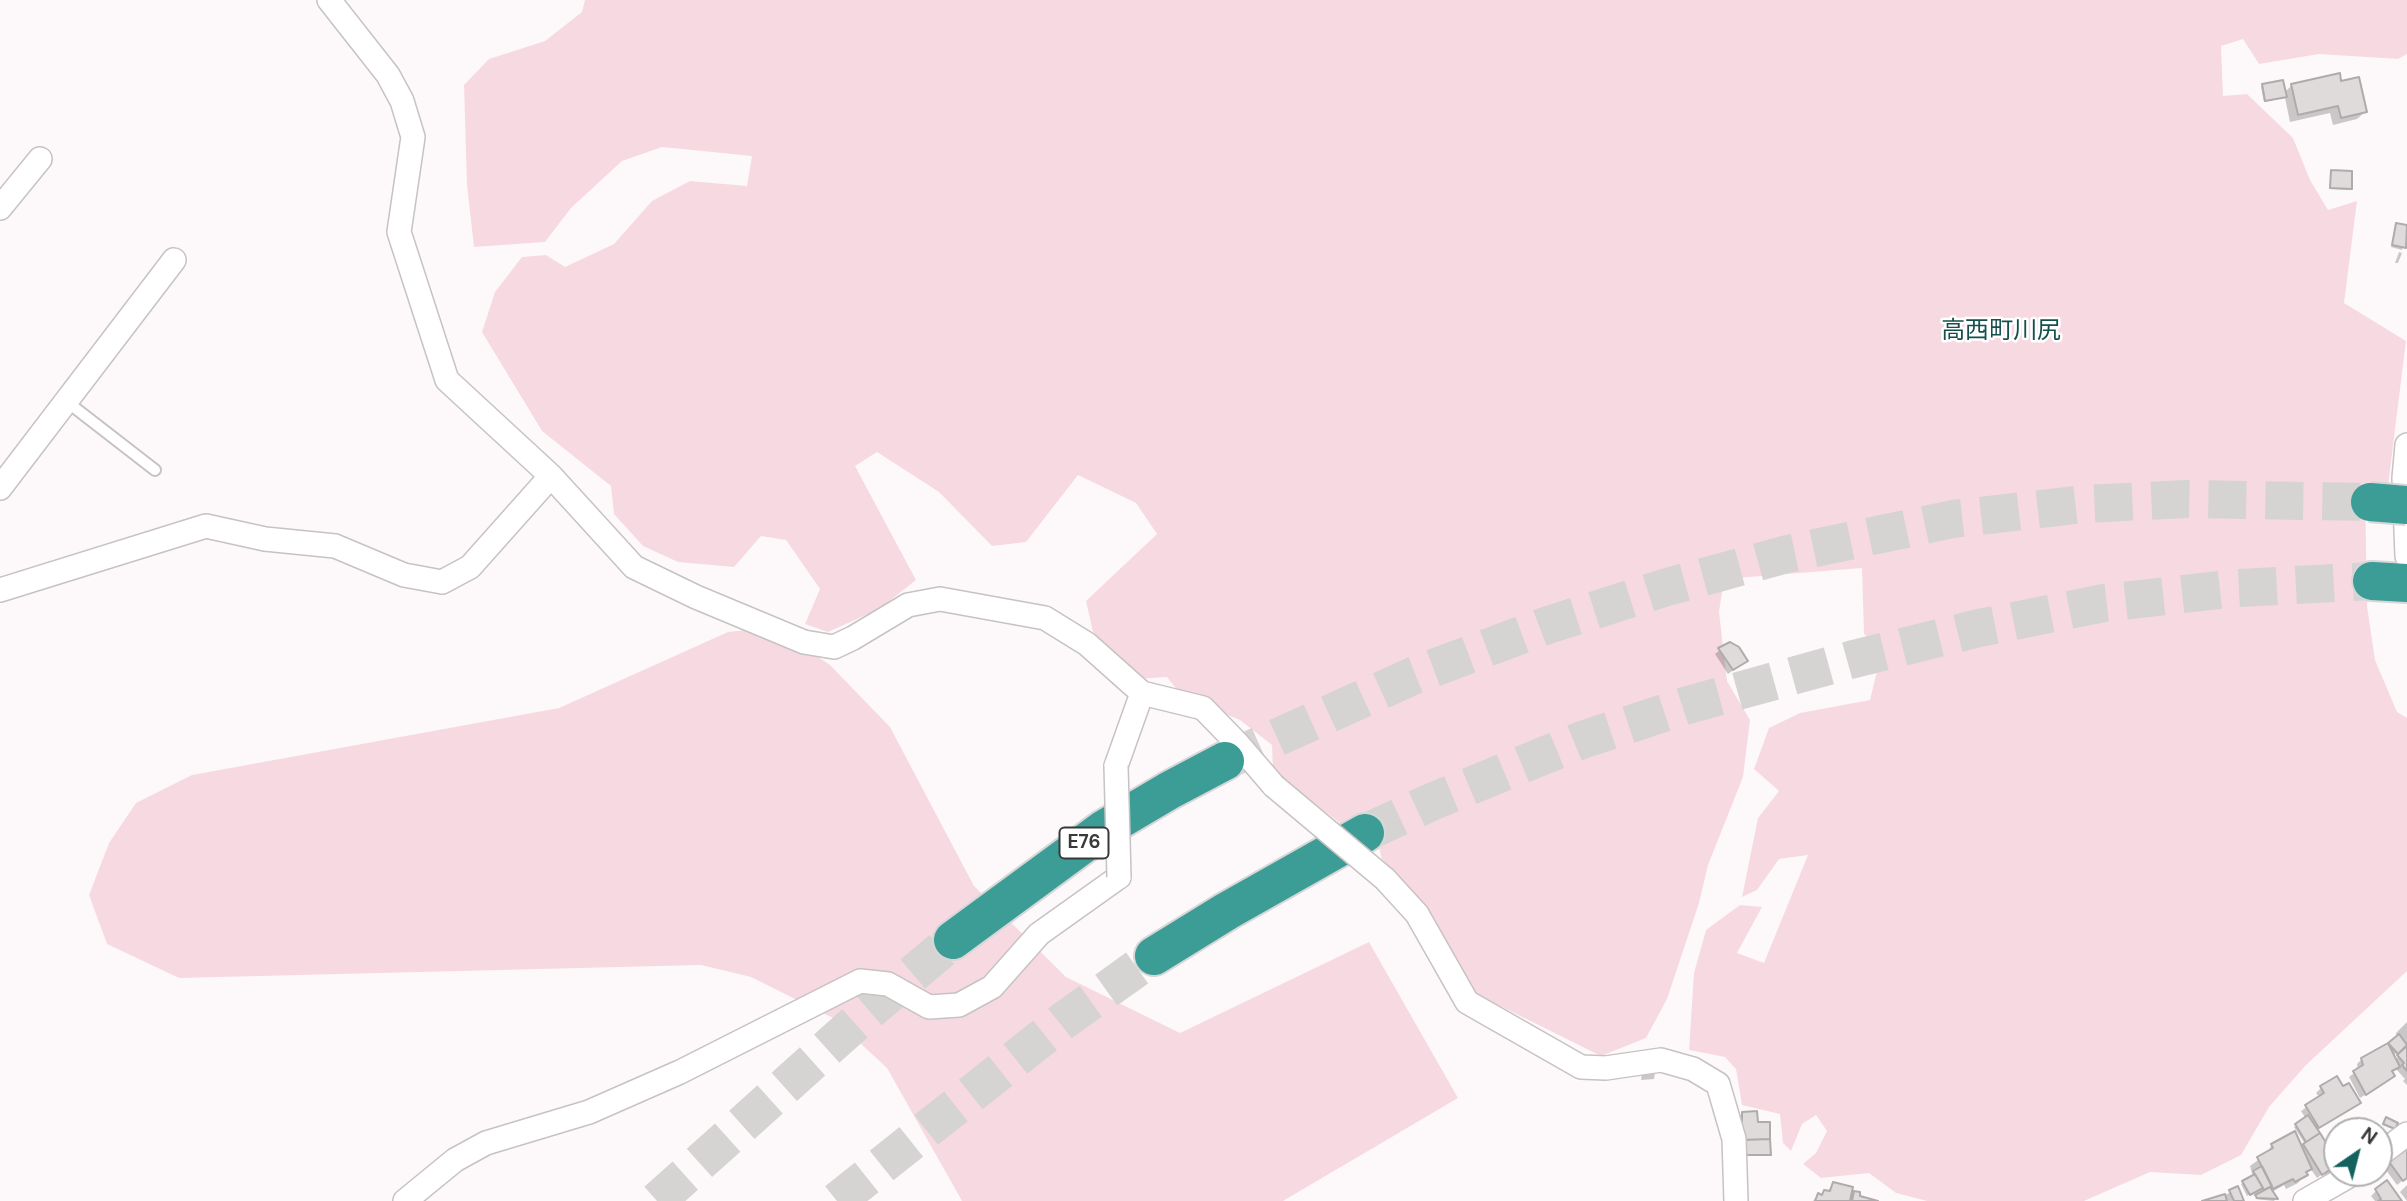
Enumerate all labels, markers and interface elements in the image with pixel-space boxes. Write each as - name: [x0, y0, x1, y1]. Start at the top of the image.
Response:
- district label: 高西町川尻: [1941, 318, 2061, 346]
- road number: E76: [1060, 828, 1108, 858]
- north arrow: [2323, 1117, 2393, 1187]
- text: N: [2356, 1122, 2382, 1150]

